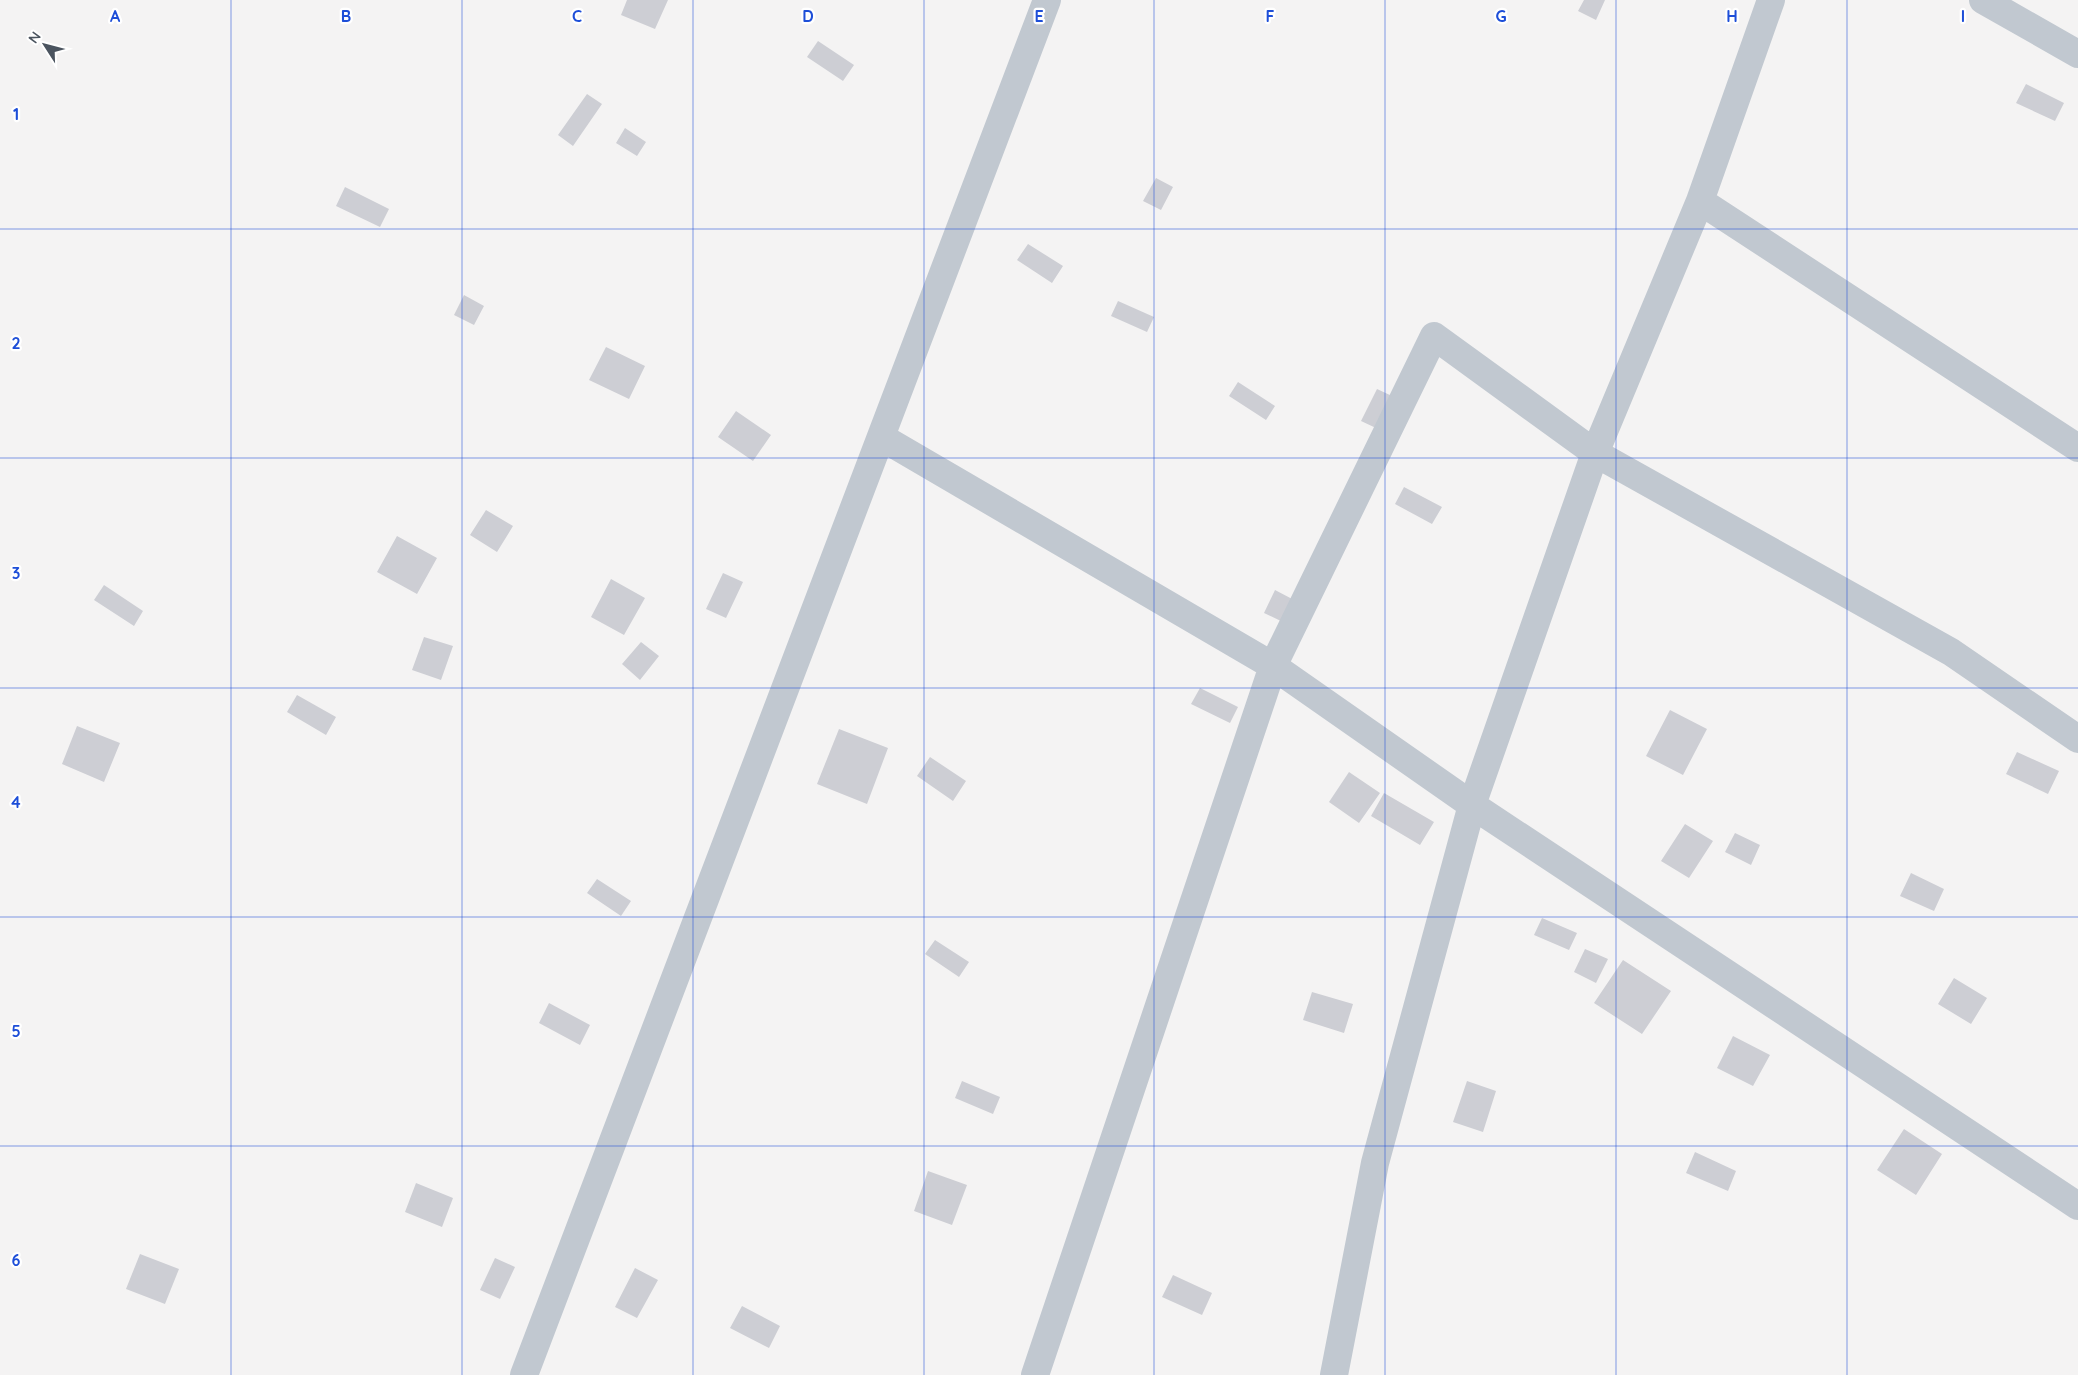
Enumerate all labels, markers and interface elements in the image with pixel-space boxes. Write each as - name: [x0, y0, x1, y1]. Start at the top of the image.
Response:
- text: A: [110, 6, 121, 26]
- text: B: [341, 6, 351, 26]
- text: C: [572, 6, 582, 26]
- text: D: [802, 6, 814, 26]
- text: E: [1034, 6, 1044, 26]
- text: F: [1266, 6, 1275, 26]
- text: G: [1495, 6, 1507, 26]
- text: H: [1726, 6, 1738, 26]
- text: I: [1961, 6, 1965, 26]
- north arrow: [20, 20, 70, 70]
- text: N: [24, 28, 45, 47]
- text: 1: [13, 104, 19, 124]
- text: 2: [11, 333, 21, 353]
- text: 3: [12, 563, 20, 583]
- text: 4: [11, 792, 21, 812]
- text: 5: [11, 1021, 21, 1041]
- text: 6: [12, 1250, 21, 1270]

